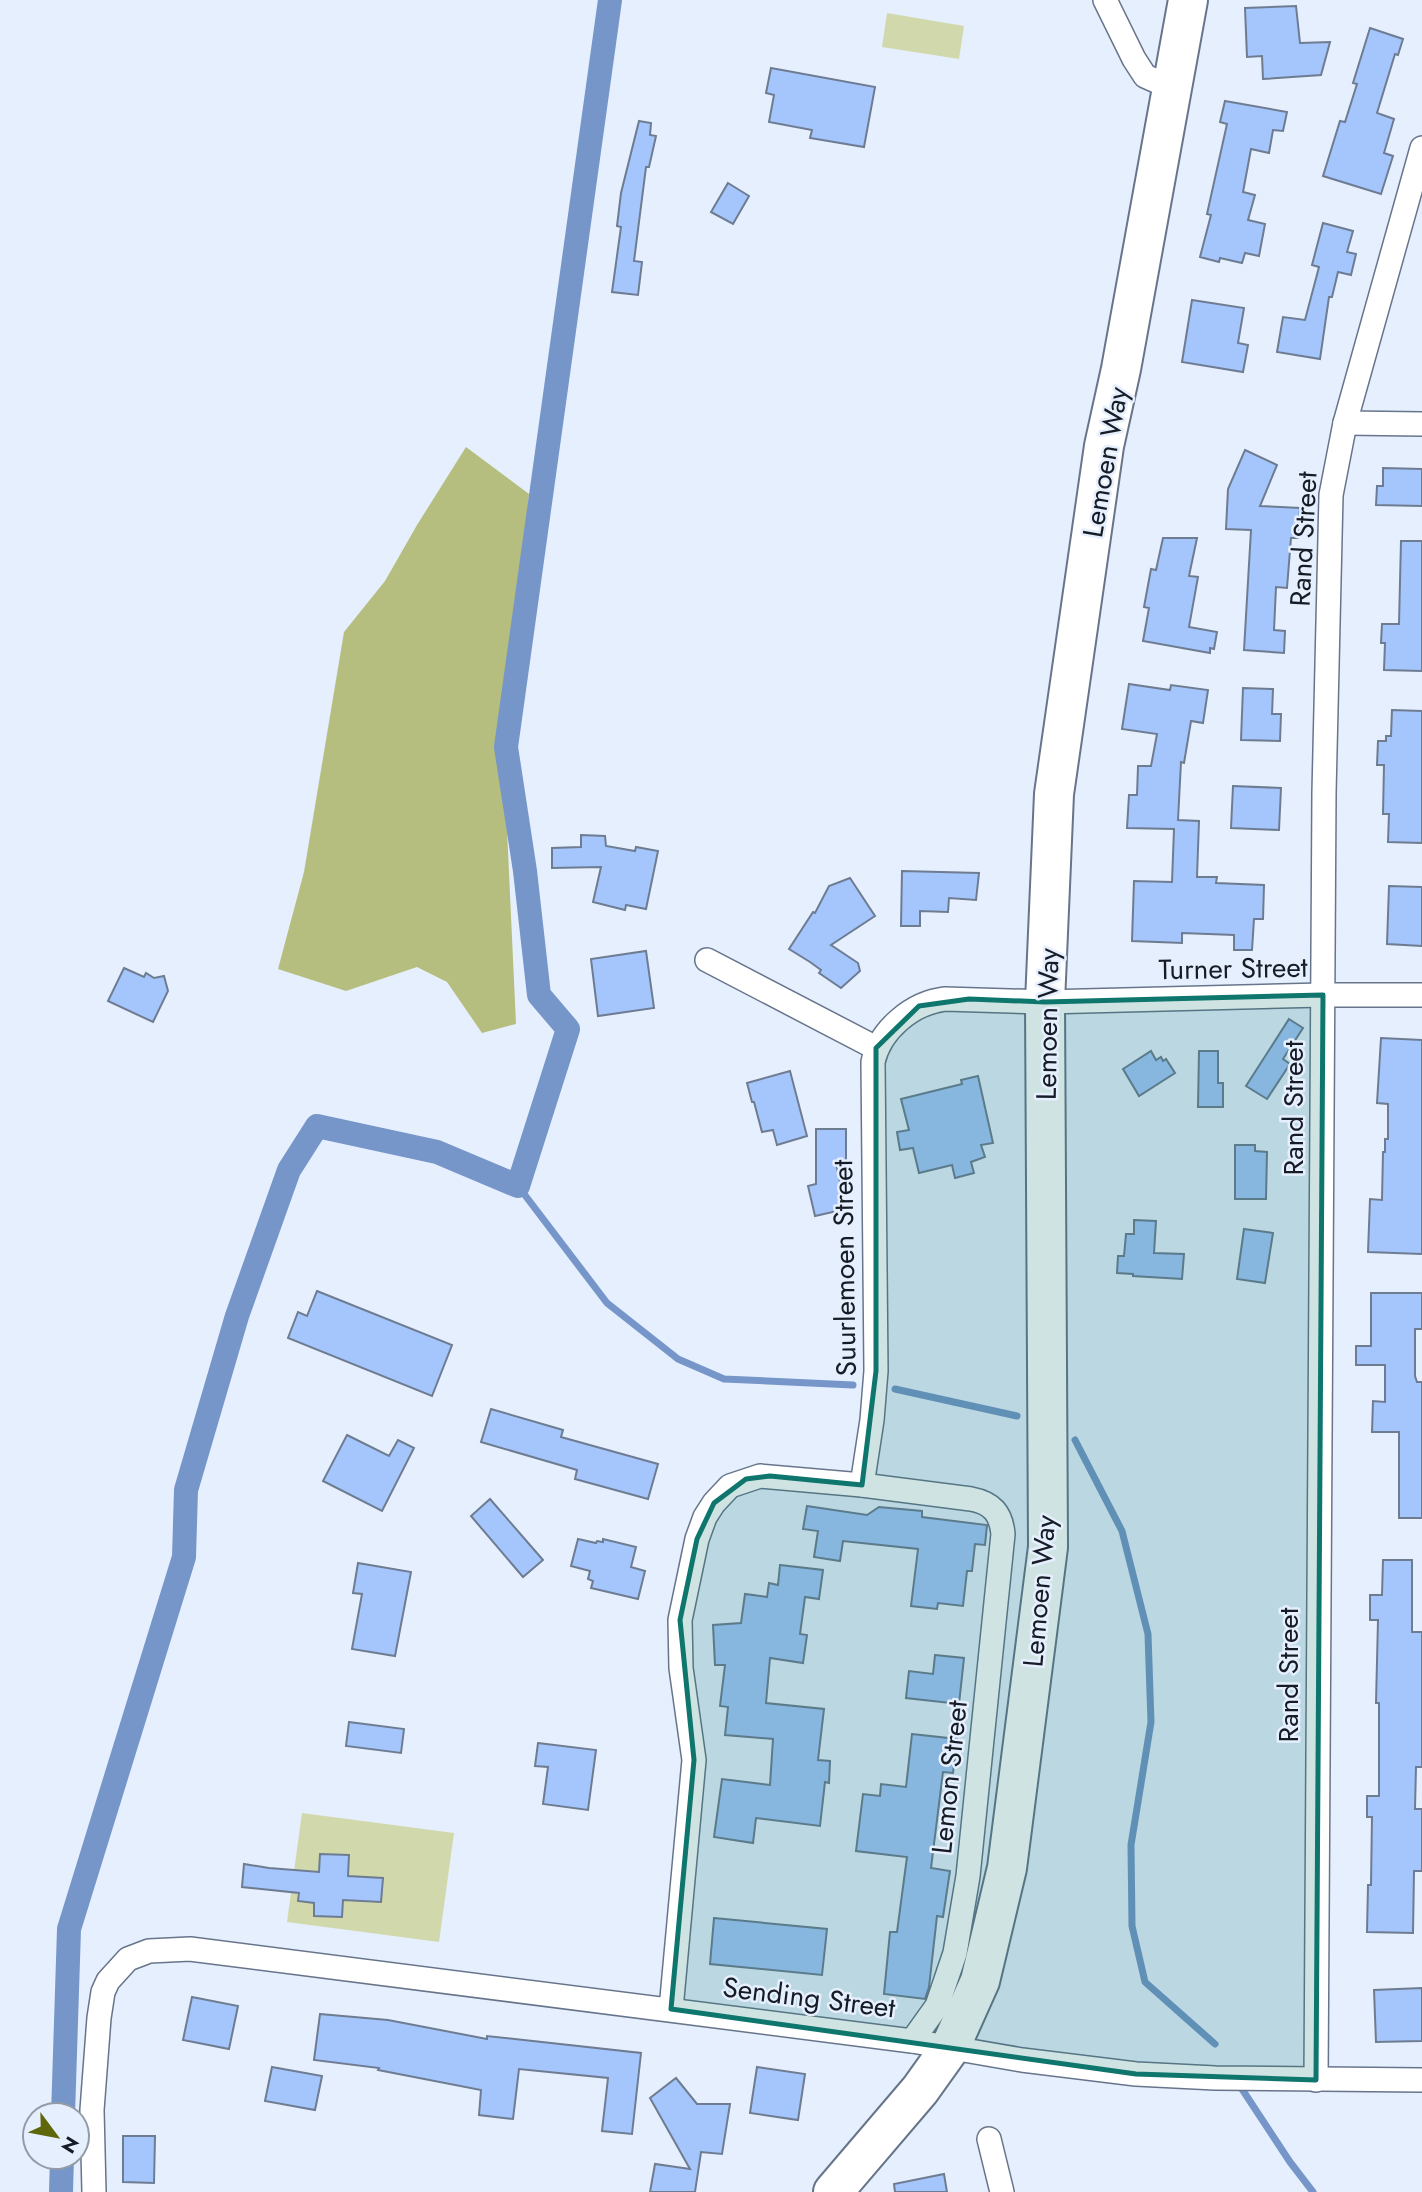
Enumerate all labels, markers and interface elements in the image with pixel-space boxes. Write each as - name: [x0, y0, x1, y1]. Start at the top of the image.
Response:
- street label: Lemoen Way: [1072, 383, 1139, 541]
- street label: Rand Street: [1279, 470, 1328, 608]
- street label: Lemoen Way: [1026, 947, 1069, 1100]
- street label: Turner Street: [1158, 947, 1308, 990]
- street label: Rand Street: [1273, 1040, 1314, 1176]
- street label: Suurlemoen Street: [822, 1159, 867, 1377]
- street label: Lemoen Way: [1012, 1513, 1067, 1669]
- street label: Rand Street: [1268, 1607, 1309, 1743]
- street label: Lemon Street: [921, 1698, 978, 1856]
- street label: Sending Street: [720, 1967, 898, 2028]
- north arrow: [21, 2101, 91, 2171]
- text: N: [55, 2131, 85, 2158]

